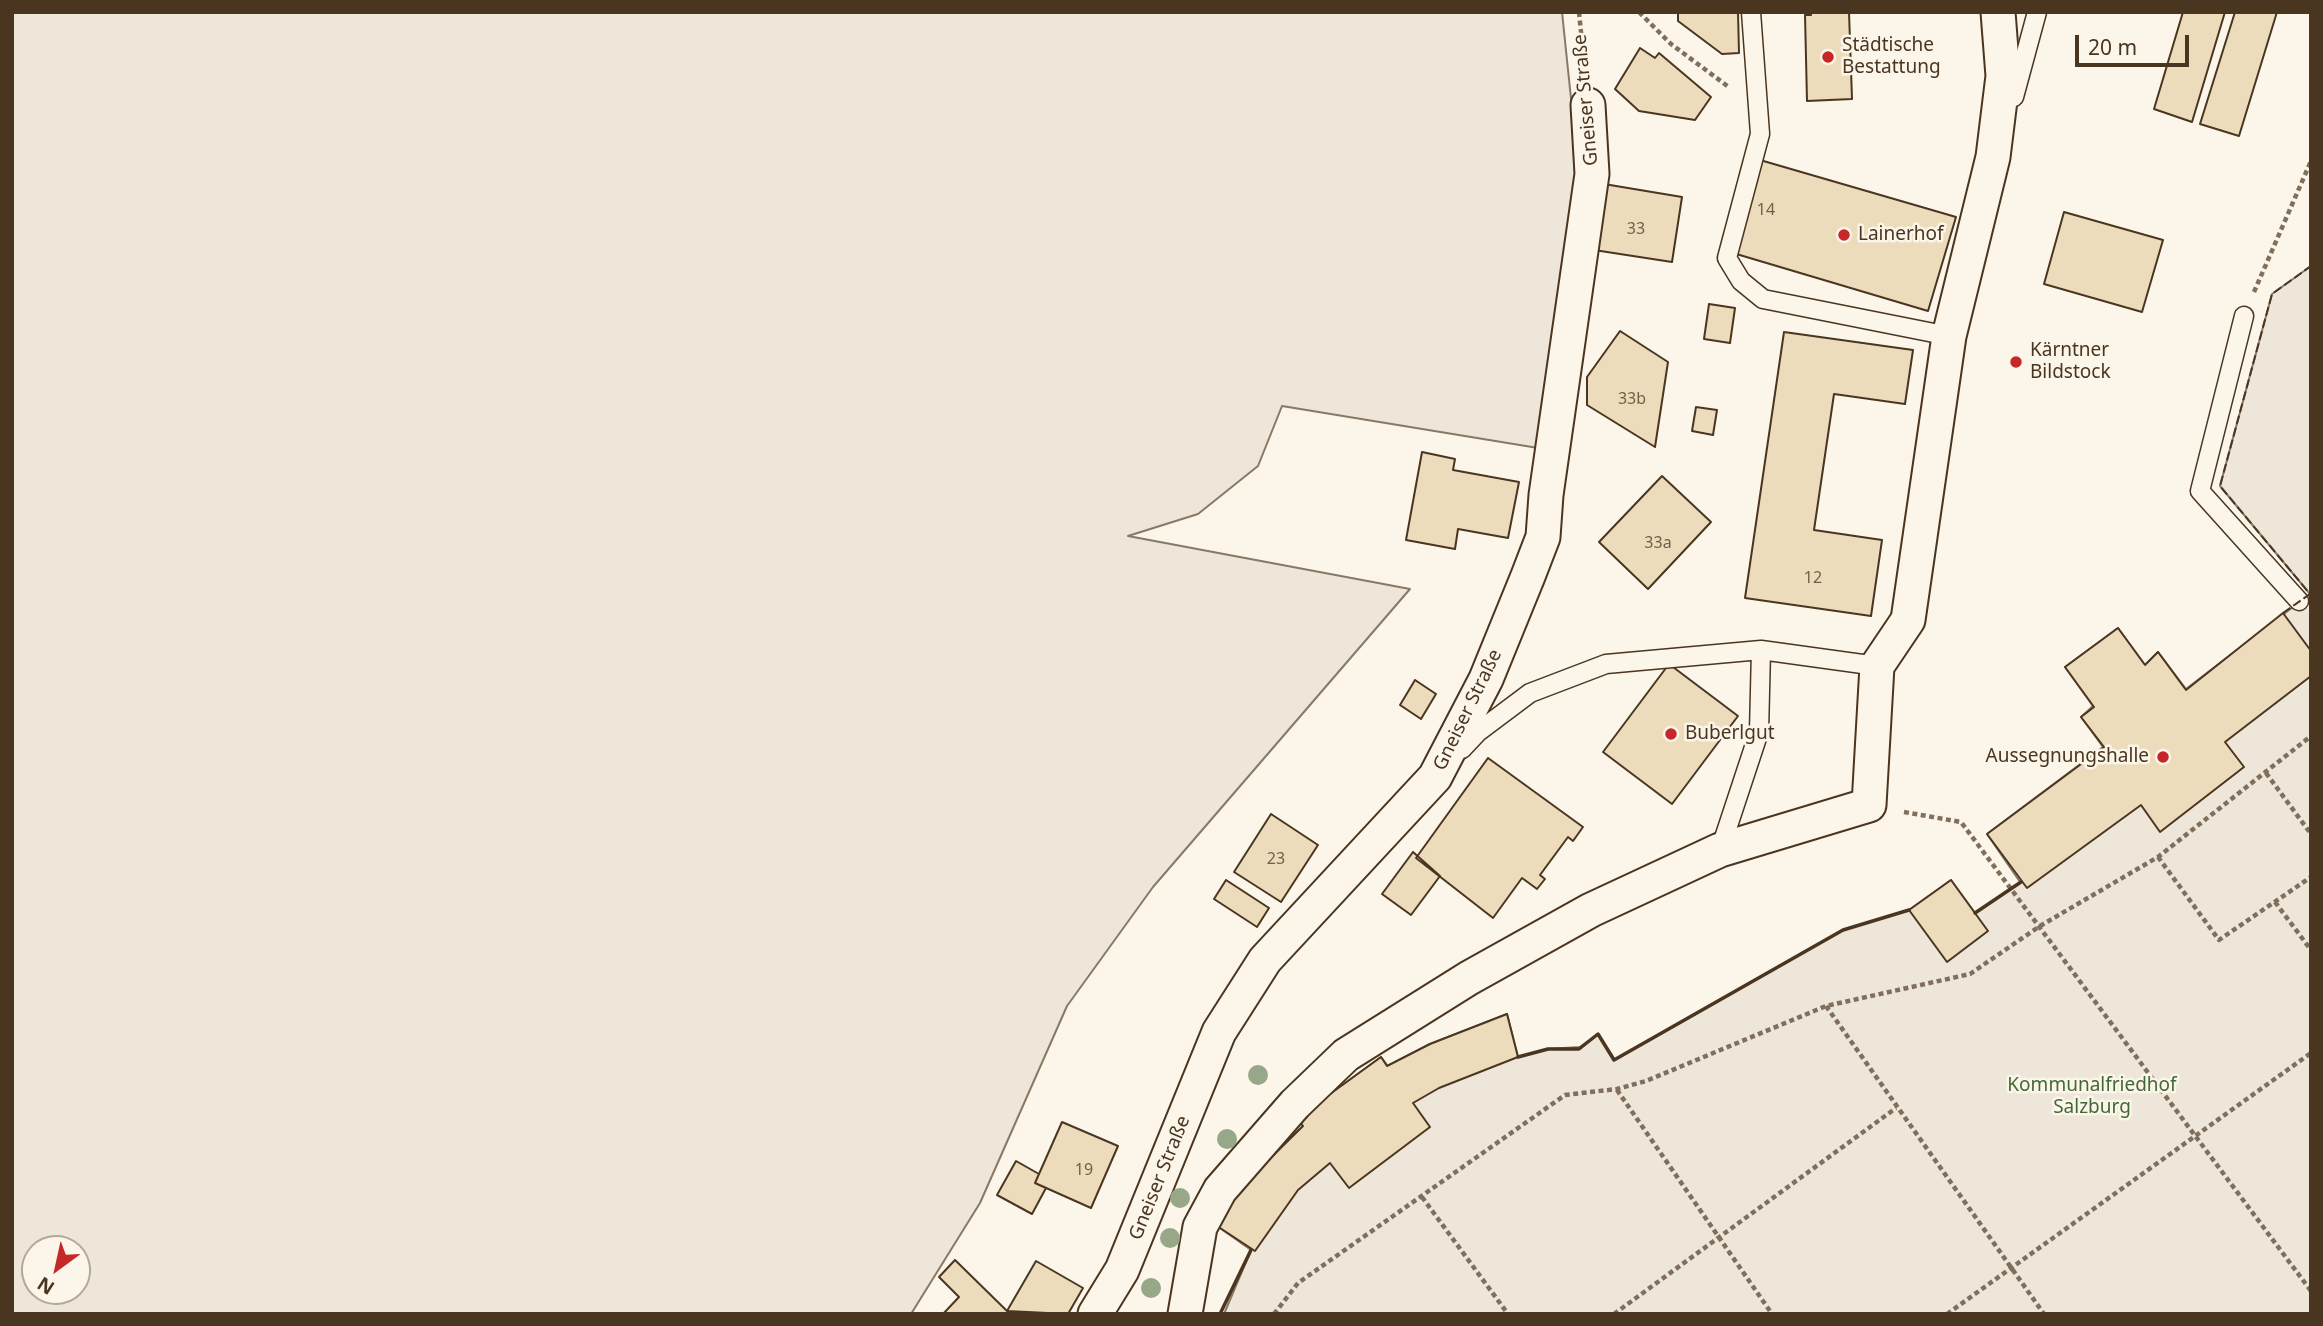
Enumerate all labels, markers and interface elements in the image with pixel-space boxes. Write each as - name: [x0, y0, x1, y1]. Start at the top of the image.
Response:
- scale bar: [2078, 21, 2192, 65]
- street label: Gneiser Straße: [1569, 33, 1603, 167]
- text: 20 m: [2088, 33, 2137, 61]
- place label: Städtische Bestattung: [1842, 35, 1941, 79]
- marker: Städtische Bestattung: [1820, 49, 1836, 65]
- house number: 14: [1757, 200, 1775, 220]
- house number: 33: [1627, 219, 1645, 239]
- place label: Lainerhof: [1858, 224, 1944, 246]
- marker: Lainerhof: [1836, 227, 1852, 243]
- place label: Kärntner Bildstock: [2030, 340, 2111, 384]
- marker: Kärntner Bildstock: [2008, 354, 2024, 370]
- house number: 33b: [1618, 389, 1646, 409]
- house number: 33a: [1644, 533, 1672, 553]
- house number: 12: [1804, 568, 1822, 588]
- street label: Gneiser Straße: [1429, 646, 1507, 774]
- place label: Buberlgut: [1685, 723, 1775, 745]
- marker: Buberlgut: [1663, 726, 1679, 742]
- place label: Aussegnungshalle: [1986, 746, 2149, 768]
- marker: Aussegnungshalle: [2155, 749, 2171, 765]
- house number: 23: [1267, 849, 1285, 869]
- park label: Kommunalfriedhof Salzburg: [2007, 1075, 2177, 1119]
- street label: Gneiser Straße: [1125, 1113, 1195, 1243]
- house number: 19: [1075, 1160, 1093, 1180]
- north arrow: [21, 1235, 91, 1305]
- text: N: [32, 1271, 59, 1301]

